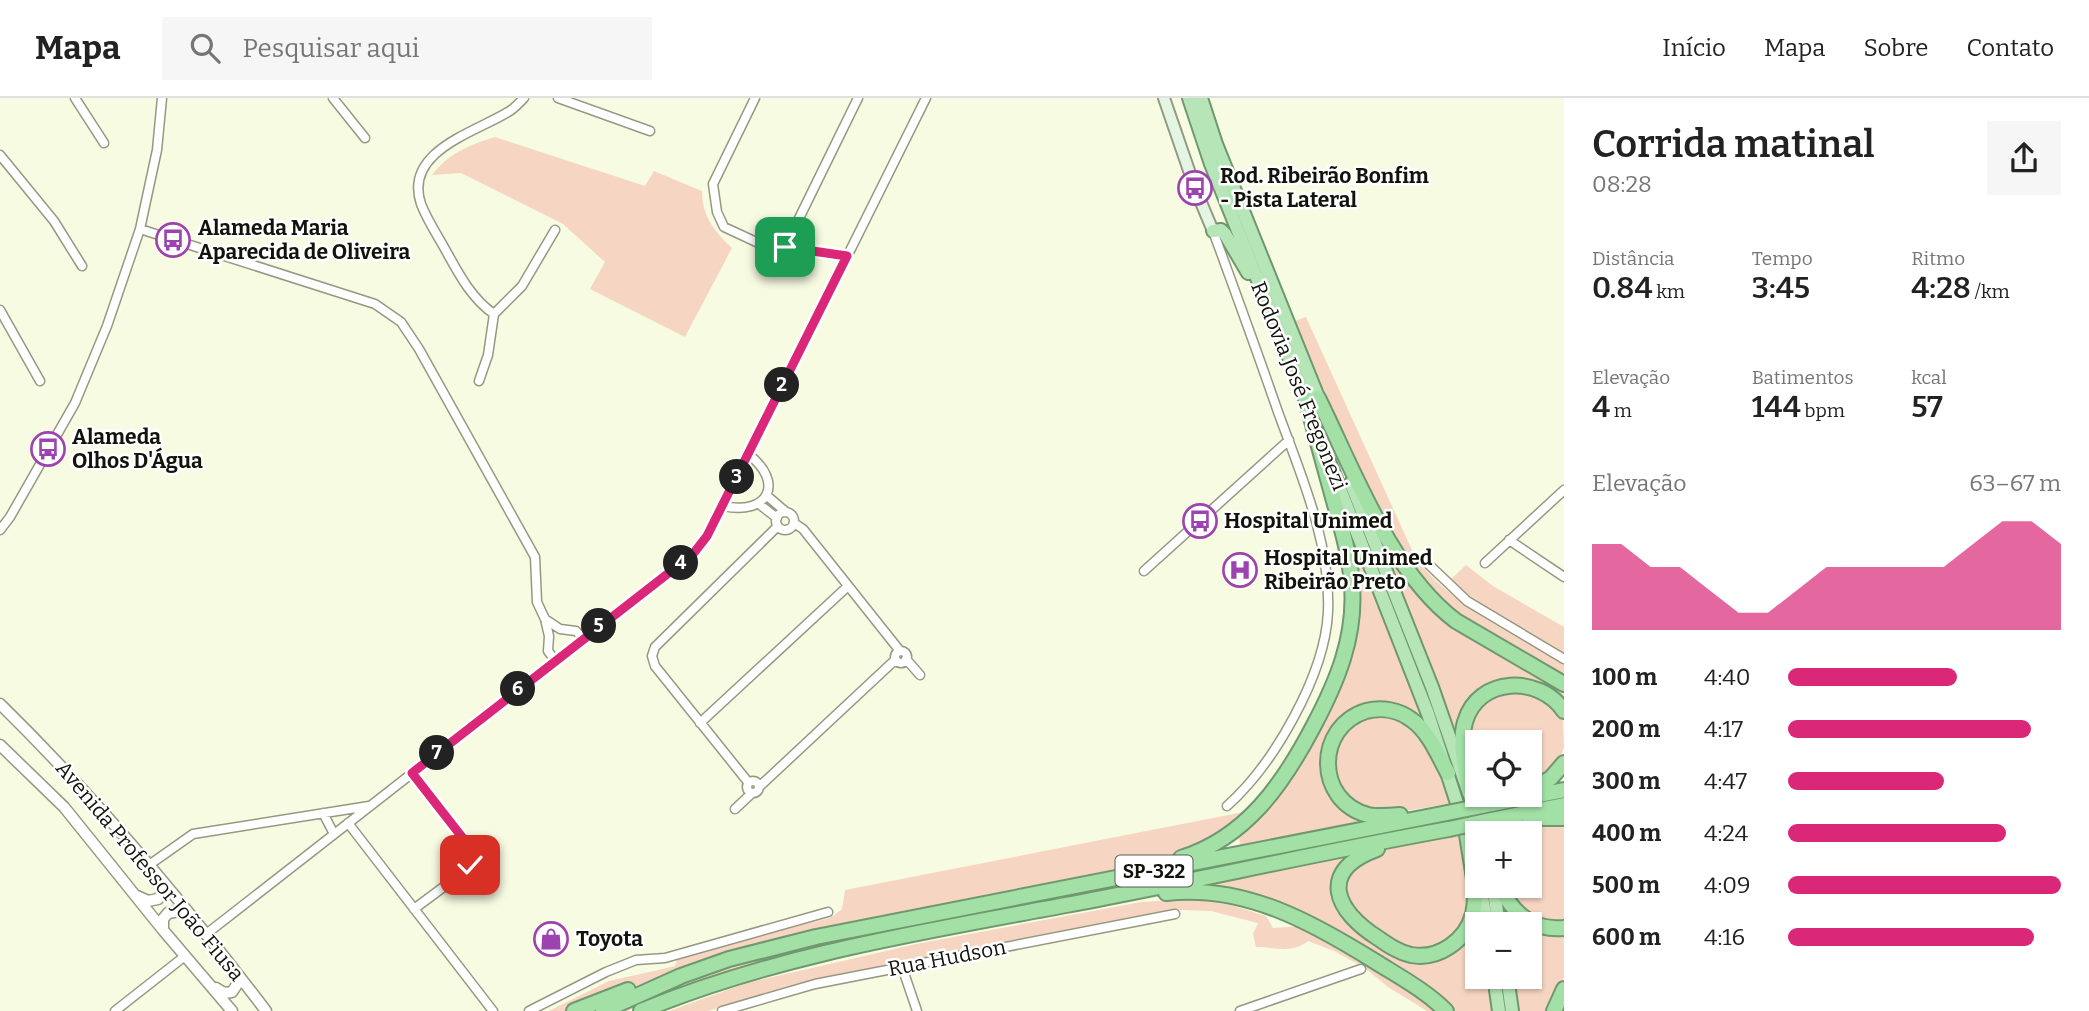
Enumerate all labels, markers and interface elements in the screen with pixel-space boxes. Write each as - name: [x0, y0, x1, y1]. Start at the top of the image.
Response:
- search box: [162, 17, 652, 80]
- text: Mapa: [35, 28, 120, 68]
- icon: search: [186, 29, 224, 67]
- text: Pesquisar aqui: [242, 33, 420, 64]
- text: Início: [1662, 34, 1726, 62]
- text: Mapa: [1764, 34, 1825, 62]
- text: Sobre: [1863, 34, 1928, 62]
- text: Contato: [1966, 34, 2054, 62]
- text: Corrida matinal: [1592, 121, 1875, 167]
- button: share: [1987, 121, 2061, 195]
- place label: Rod. Ribeirão Bonfim - Pista Lateral: [1220, 163, 1429, 213]
- bus stop icon: Rod. Ribeirão Bonfim - Pista Lateral: [1176, 169, 1214, 207]
- text: 08:28: [1592, 170, 1652, 198]
- place label: Alameda Maria Aparecida de Oliveira: [198, 215, 411, 265]
- pin: [755, 217, 815, 277]
- bus stop icon: Alameda Maria Aparecida de Oliveira: [154, 221, 192, 259]
- icon: arrive: [766, 228, 804, 266]
- text: Distância: [1592, 247, 1675, 270]
- text: Tempo: [1752, 247, 1813, 270]
- text: Ritmo: [1911, 247, 1965, 270]
- text: 0.84: [1592, 270, 1652, 306]
- text: 3:45: [1752, 270, 1810, 306]
- text: 4:28: [1911, 270, 1971, 306]
- street label: Rodovia José Fregonezi: [1245, 278, 1353, 494]
- text: km: [1652, 280, 1685, 303]
- text: /km: [1971, 280, 2010, 303]
- text: Elevação: [1592, 366, 1670, 389]
- text: Batimentos: [1752, 366, 1854, 389]
- text: kcal: [1911, 366, 1947, 389]
- pin: 2: [764, 368, 800, 402]
- text: 2: [776, 373, 787, 396]
- text: 4: [1592, 389, 1610, 425]
- text: 144: [1752, 389, 1801, 425]
- text: 57: [1911, 389, 1943, 425]
- text: m: [1610, 399, 1632, 422]
- text: bpm: [1801, 399, 1845, 422]
- place label: Alameda Olhos D'Água: [72, 424, 203, 474]
- bus stop icon: Alameda Olhos D'Água: [29, 430, 67, 468]
- pin: 3: [720, 460, 754, 494]
- text: 3: [731, 465, 742, 488]
- text: Elevação: [1592, 469, 1687, 497]
- text: 63–67 m: [1969, 469, 2061, 497]
- bus stop icon: Hospital Unimed: [1181, 502, 1219, 540]
- place label: Hospital Unimed: [1224, 508, 1393, 534]
- place label: Hospital Unimed Ribeirão Preto: [1264, 545, 1433, 595]
- pin: 4: [664, 546, 698, 580]
- text: 4: [675, 551, 686, 574]
- hospital icon: Hospital Unimed Ribeirão Preto: [1221, 551, 1259, 589]
- pin: 5: [582, 608, 616, 644]
- text: 5: [593, 614, 604, 637]
- text: 100 m: [1592, 663, 1657, 691]
- text: 4:40: [1704, 663, 1750, 691]
- pin: 6: [500, 672, 536, 706]
- text: 6: [512, 677, 523, 700]
- text: 200 m: [1592, 715, 1660, 743]
- text: 4:17: [1704, 715, 1743, 743]
- map controls: [1465, 730, 1542, 989]
- button: locate: [1465, 730, 1542, 807]
- pin: 7: [420, 736, 454, 770]
- text: 7: [431, 741, 442, 764]
- street label: Avenida Professor João Fiusa: [50, 756, 250, 987]
- text: 300 m: [1592, 767, 1661, 795]
- text: 4:47: [1704, 767, 1747, 795]
- text: 400 m: [1592, 819, 1661, 847]
- text: 4:24: [1704, 819, 1748, 847]
- button: +: [1465, 821, 1542, 898]
- pin: [440, 835, 500, 895]
- icon: check: [451, 846, 489, 884]
- road number: SP-322: [1116, 856, 1192, 886]
- text: 500 m: [1592, 871, 1660, 899]
- text: 4:09: [1704, 871, 1751, 899]
- button: −: [1465, 912, 1542, 989]
- shop icon: Toyota: [532, 920, 570, 958]
- text: 600 m: [1592, 923, 1661, 951]
- text: 4:16: [1704, 923, 1745, 951]
- place label: Toyota: [576, 926, 643, 952]
- street label: Rua Hudson: [886, 934, 1008, 982]

